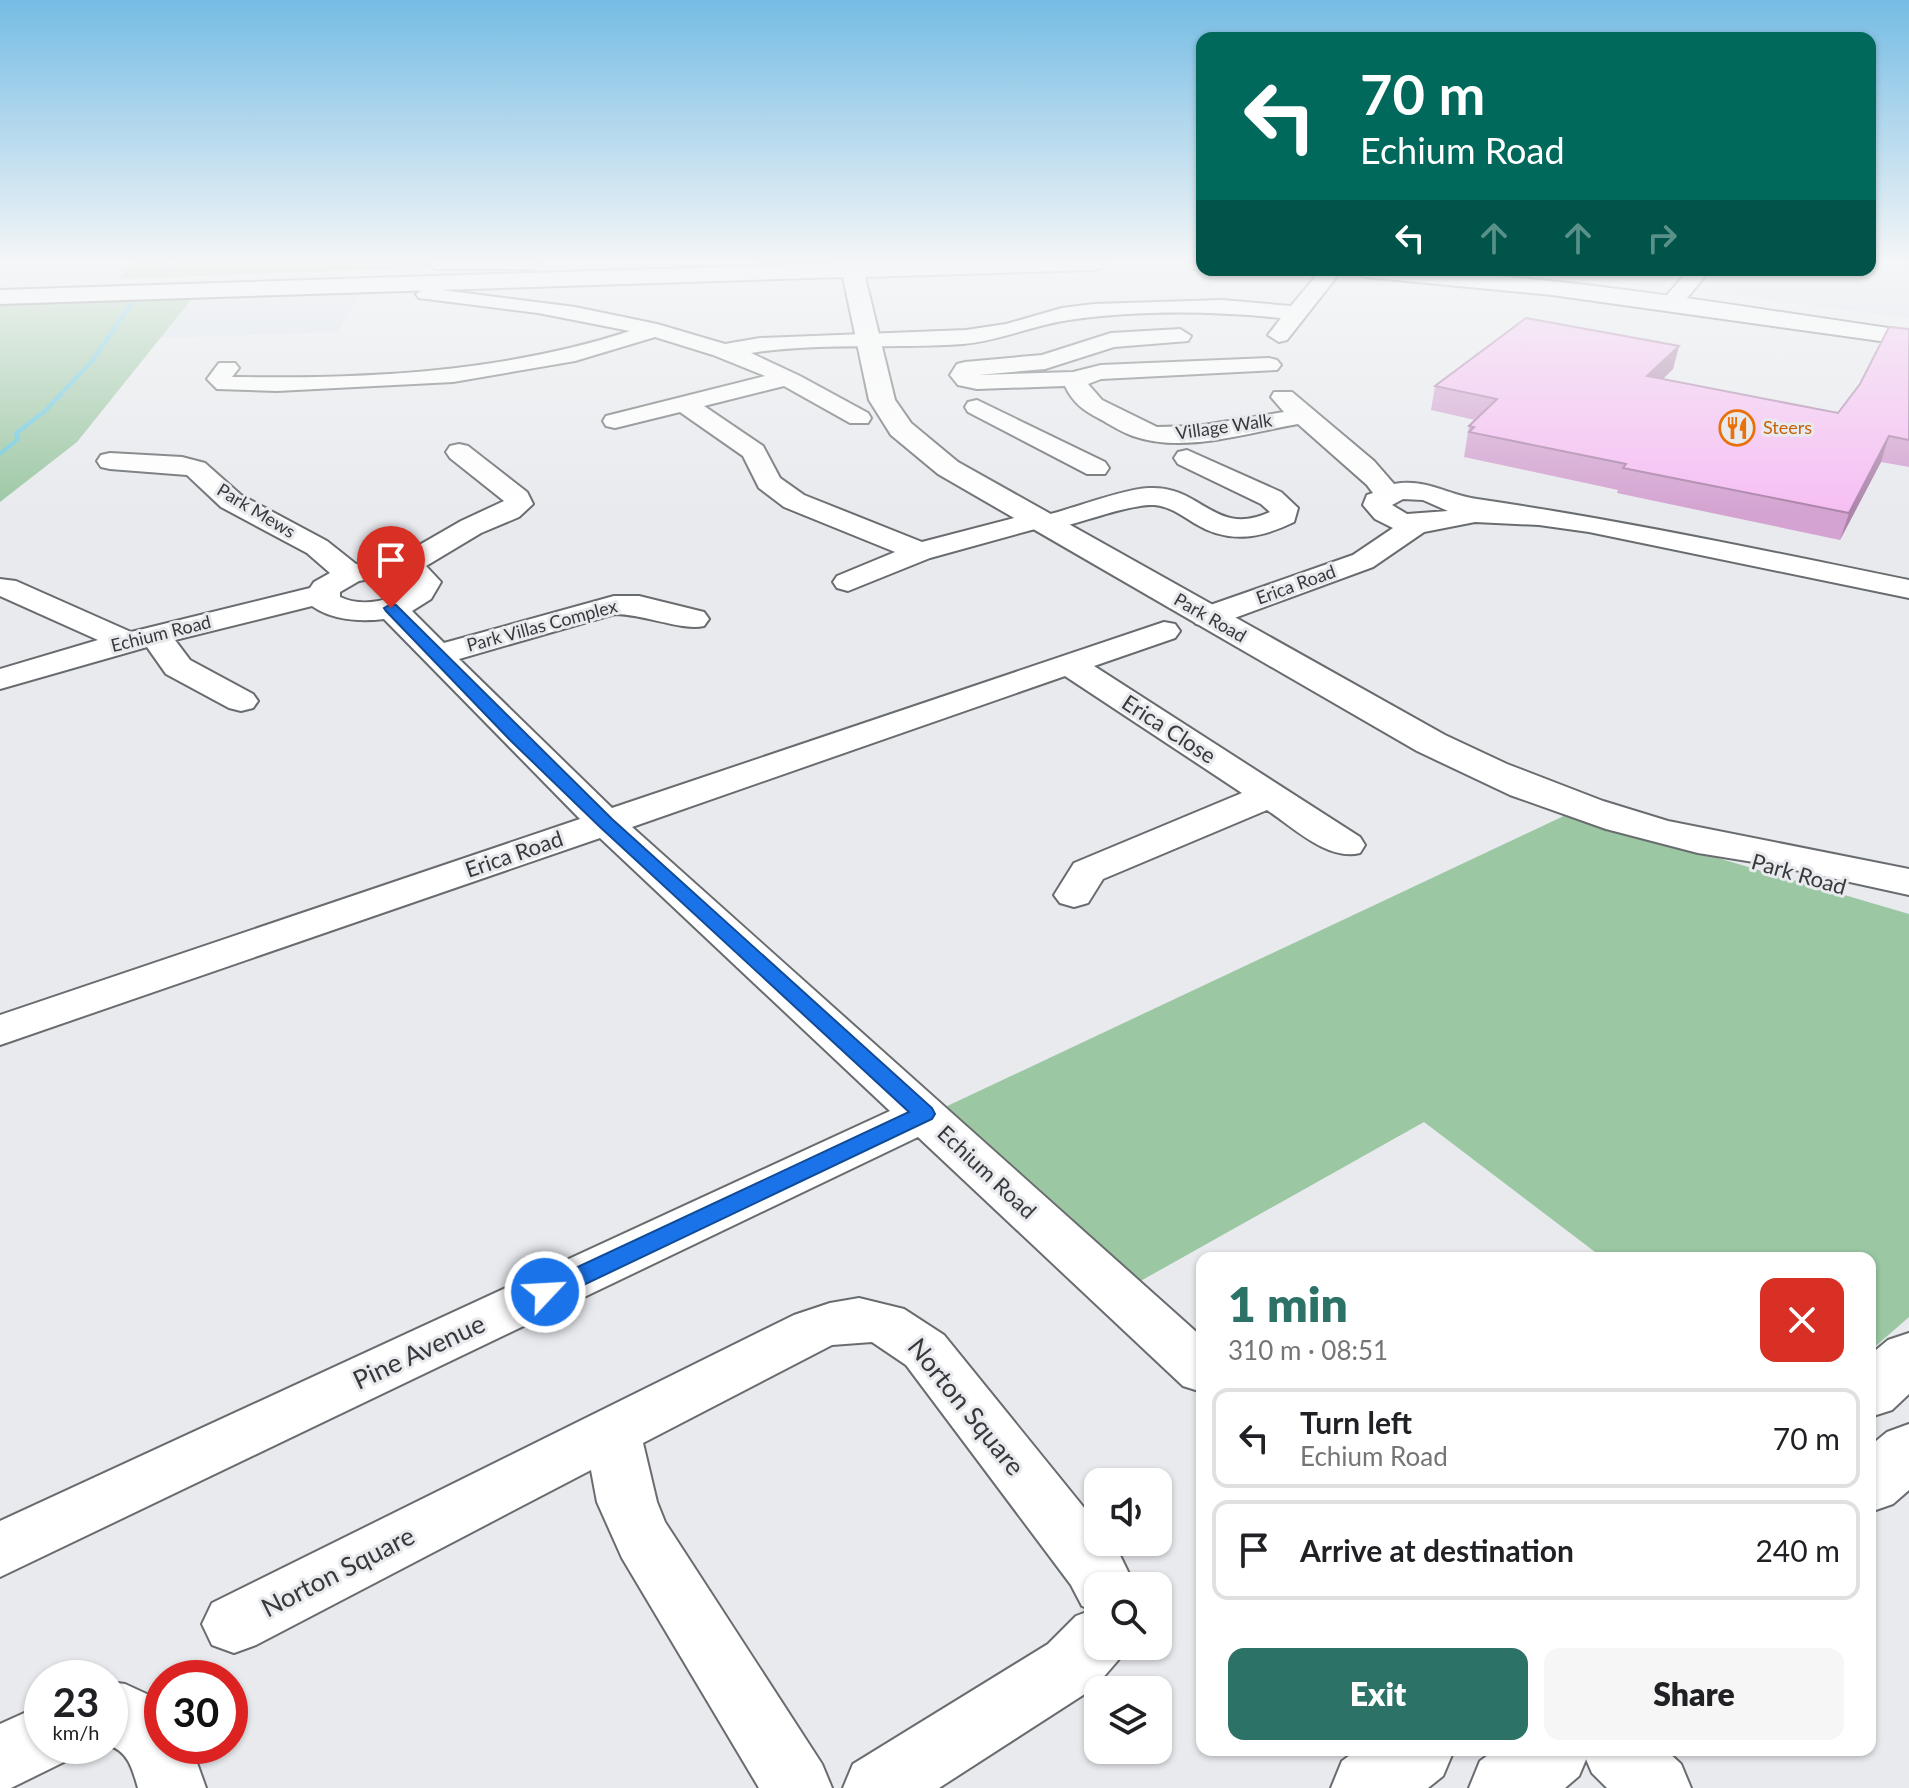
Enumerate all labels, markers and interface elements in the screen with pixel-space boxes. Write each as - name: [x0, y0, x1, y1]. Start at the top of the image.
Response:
- text: 70 m: [1360, 60, 1485, 127]
- icon: left: [1228, 64, 1332, 168]
- text: Echium Road: [1360, 128, 1565, 172]
- icon: left: [1388, 216, 1432, 260]
- icon: ahead: [1472, 216, 1516, 260]
- icon: ahead: [1556, 216, 1600, 260]
- icon: right: [1640, 216, 1684, 260]
- street label: Village Walk: [1174, 408, 1274, 444]
- restaurant icon: Steers: [1718, 409, 1756, 447]
- place label: Steers: [1763, 416, 1812, 438]
- street label: Park Mews: [213, 478, 300, 542]
- pin: [357, 526, 425, 608]
- icon: arrive: [369, 538, 413, 582]
- street label: Erica Road: [1253, 560, 1338, 609]
- street label: Park Road: [1170, 588, 1251, 647]
- street label: Park Villas Complex: [464, 594, 619, 656]
- street label: Echium Road: [108, 610, 213, 656]
- street label: Erica Close: [1117, 688, 1221, 769]
- street label: Erica Road: [461, 824, 566, 883]
- street label: Park Road: [1749, 847, 1850, 900]
- street label: Echium Road: [932, 1119, 1042, 1224]
- position arrow: [503, 1250, 587, 1334]
- text: 1 min: [1228, 1275, 1348, 1332]
- button: close: [1760, 1278, 1844, 1362]
- street label: Pine Avenue: [348, 1307, 490, 1396]
- street label: Norton Square: [902, 1331, 1032, 1482]
- text: 310 m · 08:51: [1228, 1334, 1388, 1366]
- text: Turn left: [1300, 1404, 1412, 1440]
- icon: left: [1232, 1416, 1276, 1460]
- text: 70 m: [1773, 1420, 1840, 1456]
- text: Echium Road: [1300, 1440, 1448, 1472]
- map controls: [1084, 1468, 1172, 1764]
- button: sound: [1084, 1468, 1172, 1556]
- street label: Norton Square: [256, 1519, 419, 1623]
- icon: arrive: [1232, 1528, 1276, 1572]
- text: Arrive at destination: [1300, 1532, 1574, 1568]
- text: 240 m: [1755, 1532, 1840, 1568]
- button: search: [1084, 1572, 1172, 1660]
- button: Exit: [1228, 1648, 1528, 1740]
- button: Share: [1544, 1648, 1844, 1740]
- speed limit sign: 30: [144, 1660, 248, 1764]
- button: layers: [1084, 1676, 1172, 1764]
- text: 23: [53, 1678, 99, 1726]
- text: km/h: [53, 1720, 99, 1744]

